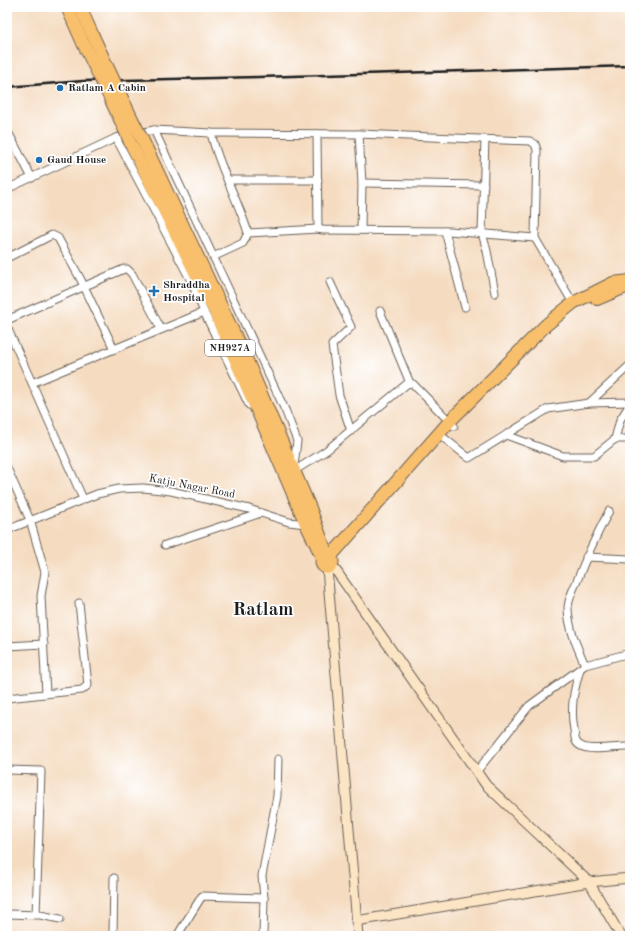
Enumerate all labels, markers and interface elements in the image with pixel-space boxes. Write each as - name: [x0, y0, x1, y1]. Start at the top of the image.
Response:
- marker: Ratlam A Cabin: [55, 83, 65, 93]
- place label: Ratlam A Cabin: [68, 83, 146, 94]
- marker: Gaud House: [34, 155, 44, 165]
- place label: Gaud House: [47, 155, 106, 166]
- place label: Shraddha Hospital: [163, 280, 210, 304]
- marker: Shraddha Hospital: [148, 285, 160, 297]
- road number: NH927A: [205, 340, 255, 356]
- street label: Katju Nagar Road: [148, 473, 236, 501]
- district label: Ratlam: [232, 601, 294, 620]

